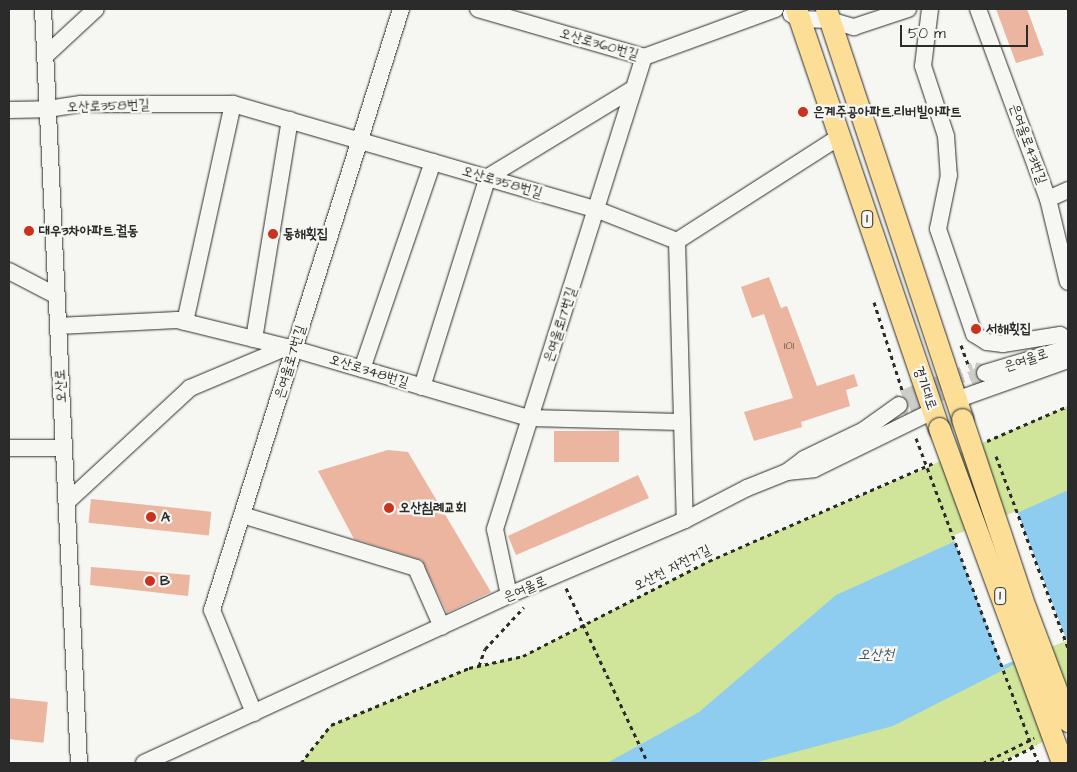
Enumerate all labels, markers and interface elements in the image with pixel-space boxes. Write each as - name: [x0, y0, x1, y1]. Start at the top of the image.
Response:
- scale bar: [902, 15, 1030, 47]
- text: 50 m: [908, 23, 946, 44]
- street label: 오산로360번길: [558, 25, 640, 63]
- street label: 오산로358번길: [67, 96, 149, 116]
- street label: 은여울로43번길: [1006, 102, 1050, 186]
- place label: 은계주공아파트.리버빌아파트: [813, 104, 961, 120]
- marker: 은계주공아파트.리버빌아파트: [797, 106, 809, 118]
- street label: 오산로358번길: [460, 163, 544, 201]
- road number: 1: [861, 210, 873, 228]
- place label: 대우3차아파트.궐동: [39, 223, 138, 239]
- marker: 대우3차아파트.궐동: [23, 225, 35, 237]
- place label: 동해횟집: [283, 226, 328, 242]
- marker: 동해횟집: [267, 228, 279, 240]
- street label: 은여울로17번길: [540, 285, 580, 365]
- place label: 서해횟집: [986, 321, 1031, 337]
- street label: 은여울로7번길: [271, 323, 309, 401]
- marker: 서해횟집: [970, 323, 982, 335]
- house number: 101: [784, 339, 794, 353]
- street label: 은여울로: [1002, 345, 1050, 375]
- street label: 오산로348번길: [327, 351, 411, 391]
- street label: 경기대로: [910, 364, 940, 412]
- street label: 오산로: [52, 369, 70, 403]
- place label: 오산침례교회: [399, 500, 467, 516]
- marker: 오산침례교회: [383, 502, 395, 514]
- place label: A: [161, 509, 170, 525]
- marker: A: [145, 511, 157, 523]
- street label: 오산천 자전거길: [631, 541, 713, 595]
- street label: 은여울로: [501, 572, 549, 606]
- place label: B: [160, 573, 170, 589]
- marker: B: [144, 575, 156, 587]
- road number: 1: [994, 586, 1006, 606]
- water label: 오산천: [858, 646, 894, 664]

